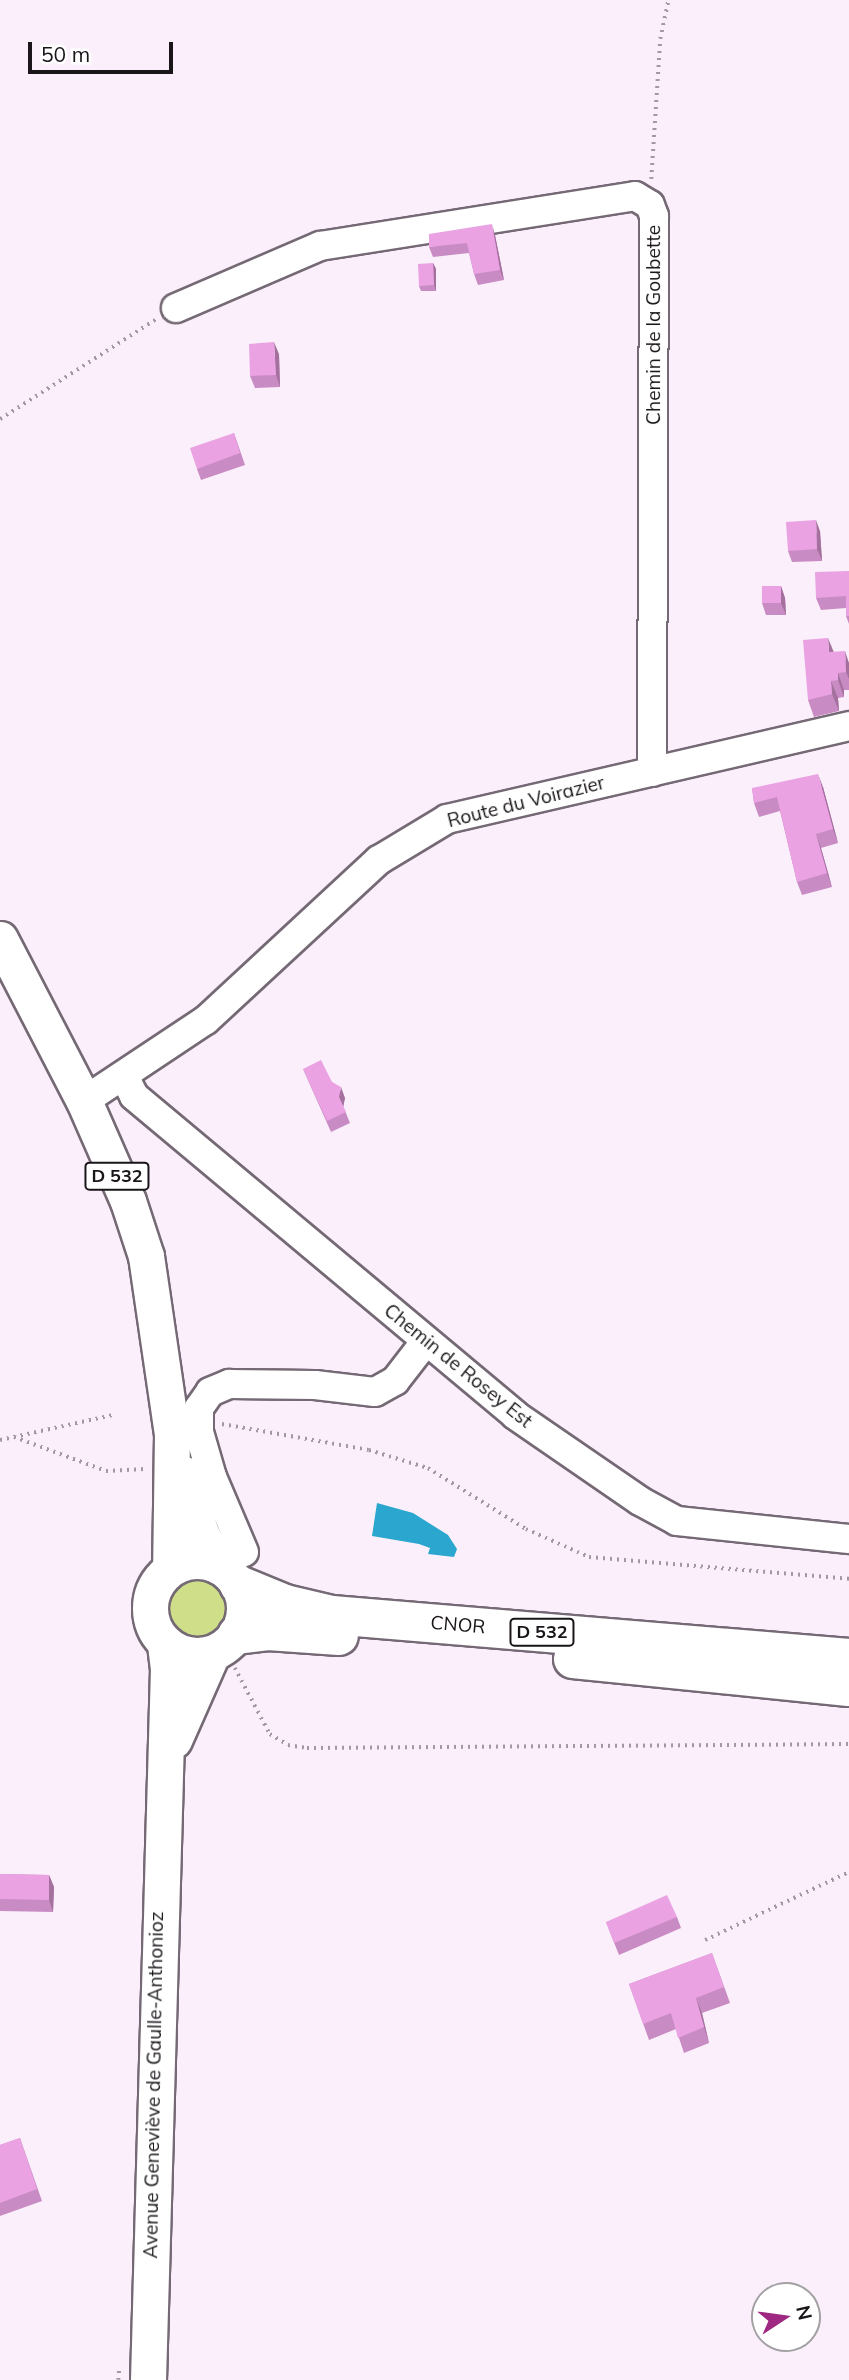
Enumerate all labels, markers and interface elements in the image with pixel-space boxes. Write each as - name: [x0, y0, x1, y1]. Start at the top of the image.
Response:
- scale bar: [32, 28, 177, 72]
- text: 50 m: [41, 41, 90, 67]
- street label: Chemin de la Goubette: [643, 225, 665, 425]
- street label: Route du Voirazier: [445, 771, 607, 833]
- road number: D 532: [84, 1162, 150, 1190]
- street label: Chemin de Rosey Est: [379, 1299, 537, 1433]
- street label: CNOR: [430, 1611, 486, 1639]
- road number: D 532: [509, 1618, 575, 1646]
- street label: Avenue Geneviève de Gaulle-Anthonioz: [140, 1911, 168, 2259]
- north arrow: [751, 2282, 821, 2352]
- text: N: [791, 2303, 818, 2322]

